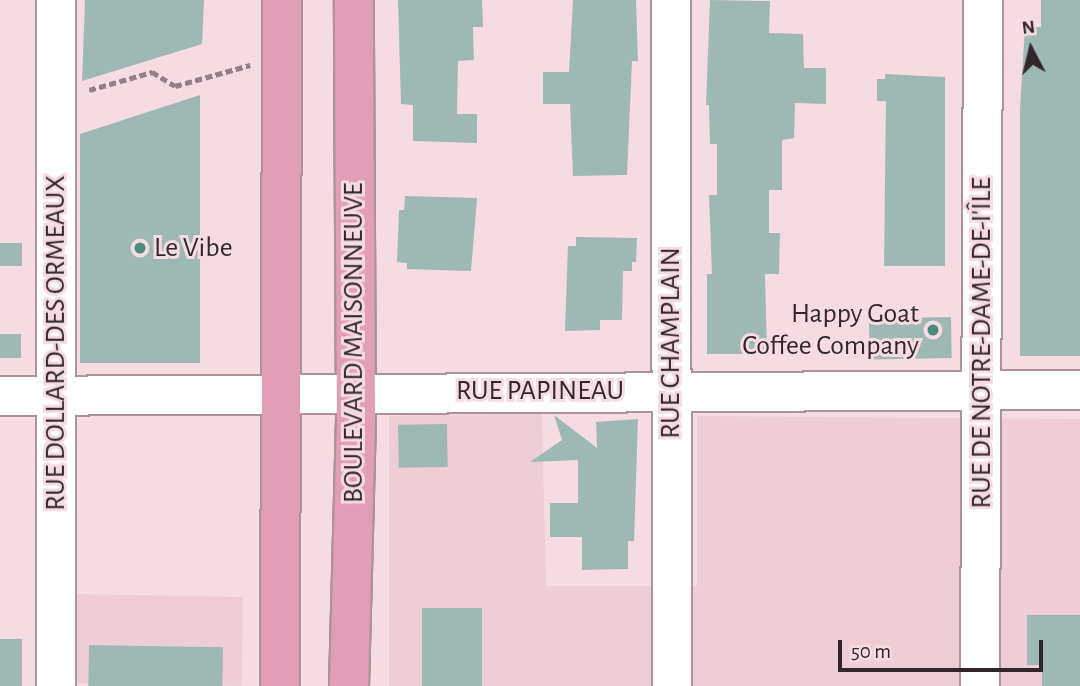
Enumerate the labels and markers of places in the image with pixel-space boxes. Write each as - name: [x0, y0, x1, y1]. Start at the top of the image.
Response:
- place label: Le Vibe: [154, 231, 233, 265]
- marker: Le Vibe: [132, 240, 148, 256]
- place label: Happy Goat Coffee Company: [742, 297, 919, 363]
- marker: Happy Goat Coffee Company: [925, 322, 941, 338]

